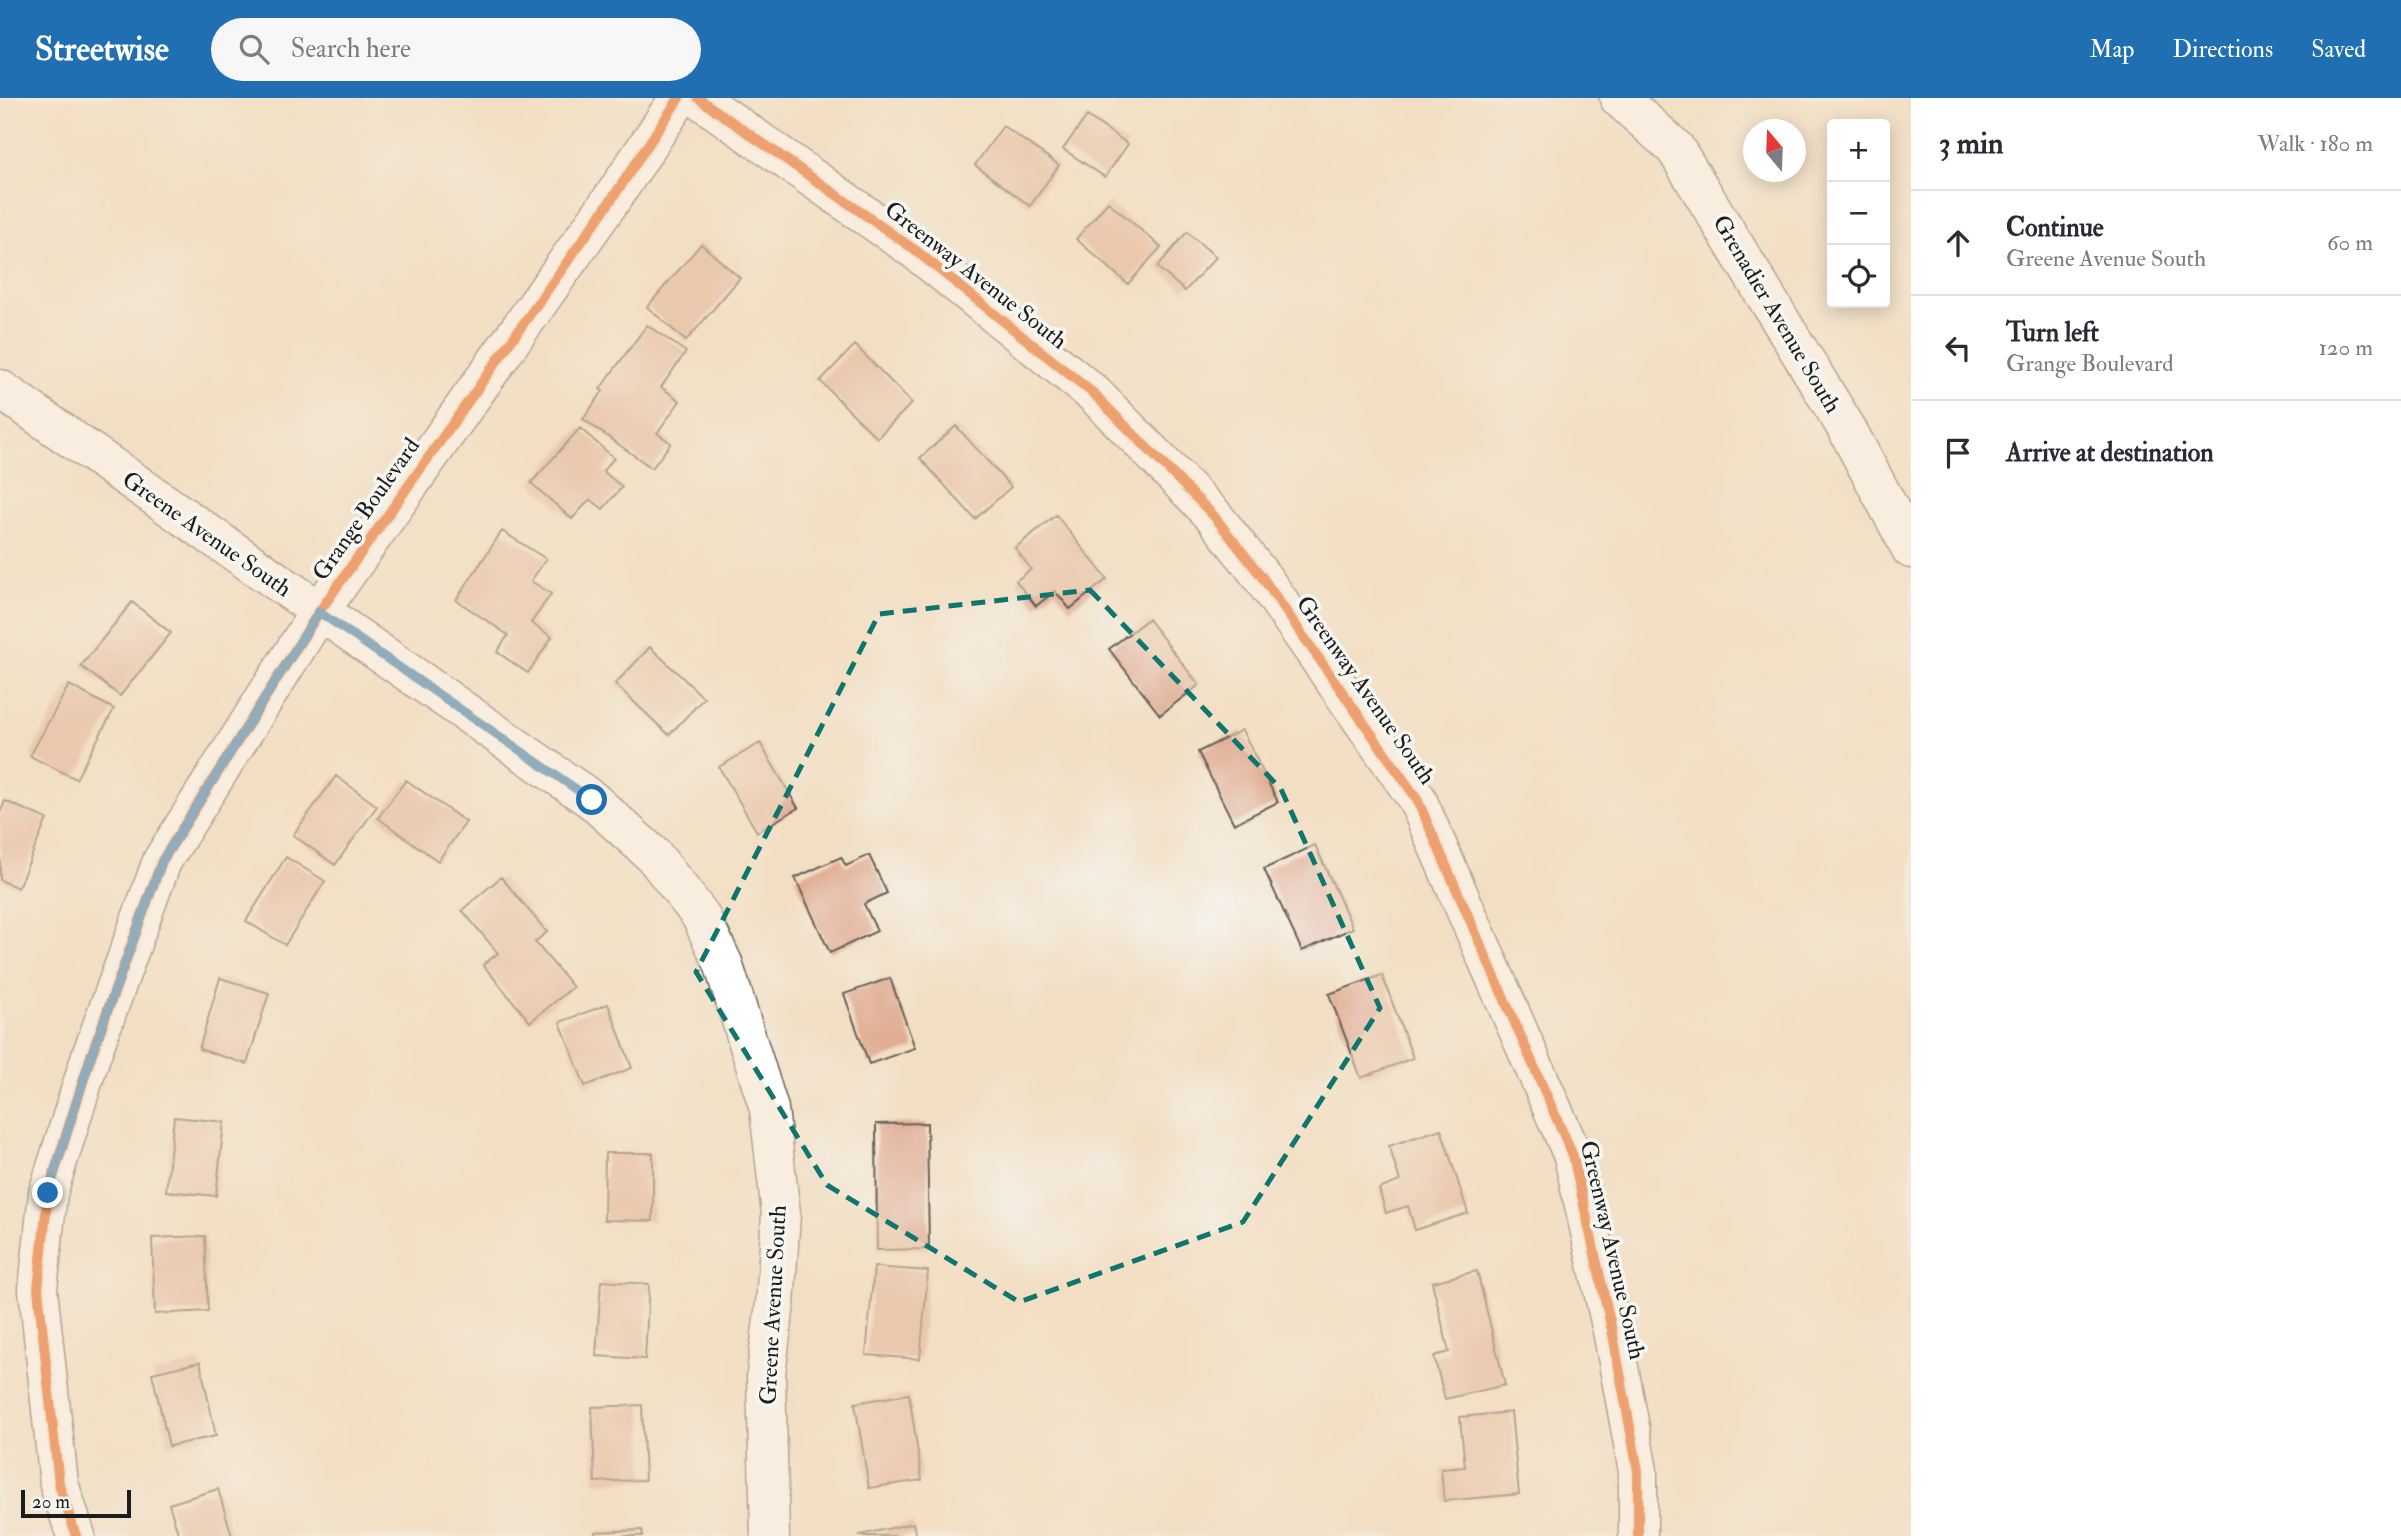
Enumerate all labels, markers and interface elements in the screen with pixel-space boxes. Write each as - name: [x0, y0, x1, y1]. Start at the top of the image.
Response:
- search box: [211, 18, 701, 81]
- text: Streetwise: [35, 29, 169, 70]
- icon: search: [235, 30, 273, 68]
- text: Search here: [291, 33, 411, 65]
- text: Map: [2089, 34, 2134, 65]
- text: Directions: [2172, 34, 2273, 65]
- text: Saved: [2311, 34, 2366, 65]
- north arrow: [1743, 119, 1806, 182]
- map controls: [1827, 119, 1890, 308]
- button: +: [1827, 119, 1890, 182]
- text: 3 min: [1939, 125, 2004, 162]
- text: Walk · 180 m: [2258, 129, 2373, 158]
- button: −: [1827, 182, 1890, 245]
- street label: Greenway Avenue South: [879, 195, 1073, 355]
- street label: Grenadier Avenue South: [1706, 210, 1848, 418]
- text: Continue: [2006, 212, 2104, 244]
- icon: ahead: [1939, 224, 1977, 262]
- text: 60 m: [2327, 228, 2373, 257]
- text: Greene Avenue South: [2006, 244, 2206, 273]
- button: locate: [1827, 245, 1890, 308]
- text: Turn left: [2006, 317, 2099, 349]
- icon: left: [1939, 329, 1977, 367]
- text: 120 m: [2319, 333, 2373, 362]
- text: Grange Boulevard: [2006, 349, 2173, 378]
- street label: Grange Boulevard: [306, 432, 426, 586]
- icon: arrive: [1939, 434, 1977, 472]
- text: Arrive at destination: [2006, 437, 2214, 469]
- street label: Greene Avenue South: [117, 465, 297, 603]
- street label: Greenway Avenue South: [1290, 590, 1442, 790]
- route start: [576, 784, 607, 815]
- street label: Greenway Avenue South: [1574, 1138, 1652, 1362]
- route end: [32, 1177, 63, 1208]
- street label: Greene Avenue South: [753, 1204, 793, 1406]
- scale bar: [21, 1487, 131, 1519]
- text: 20 m: [32, 1490, 70, 1514]

